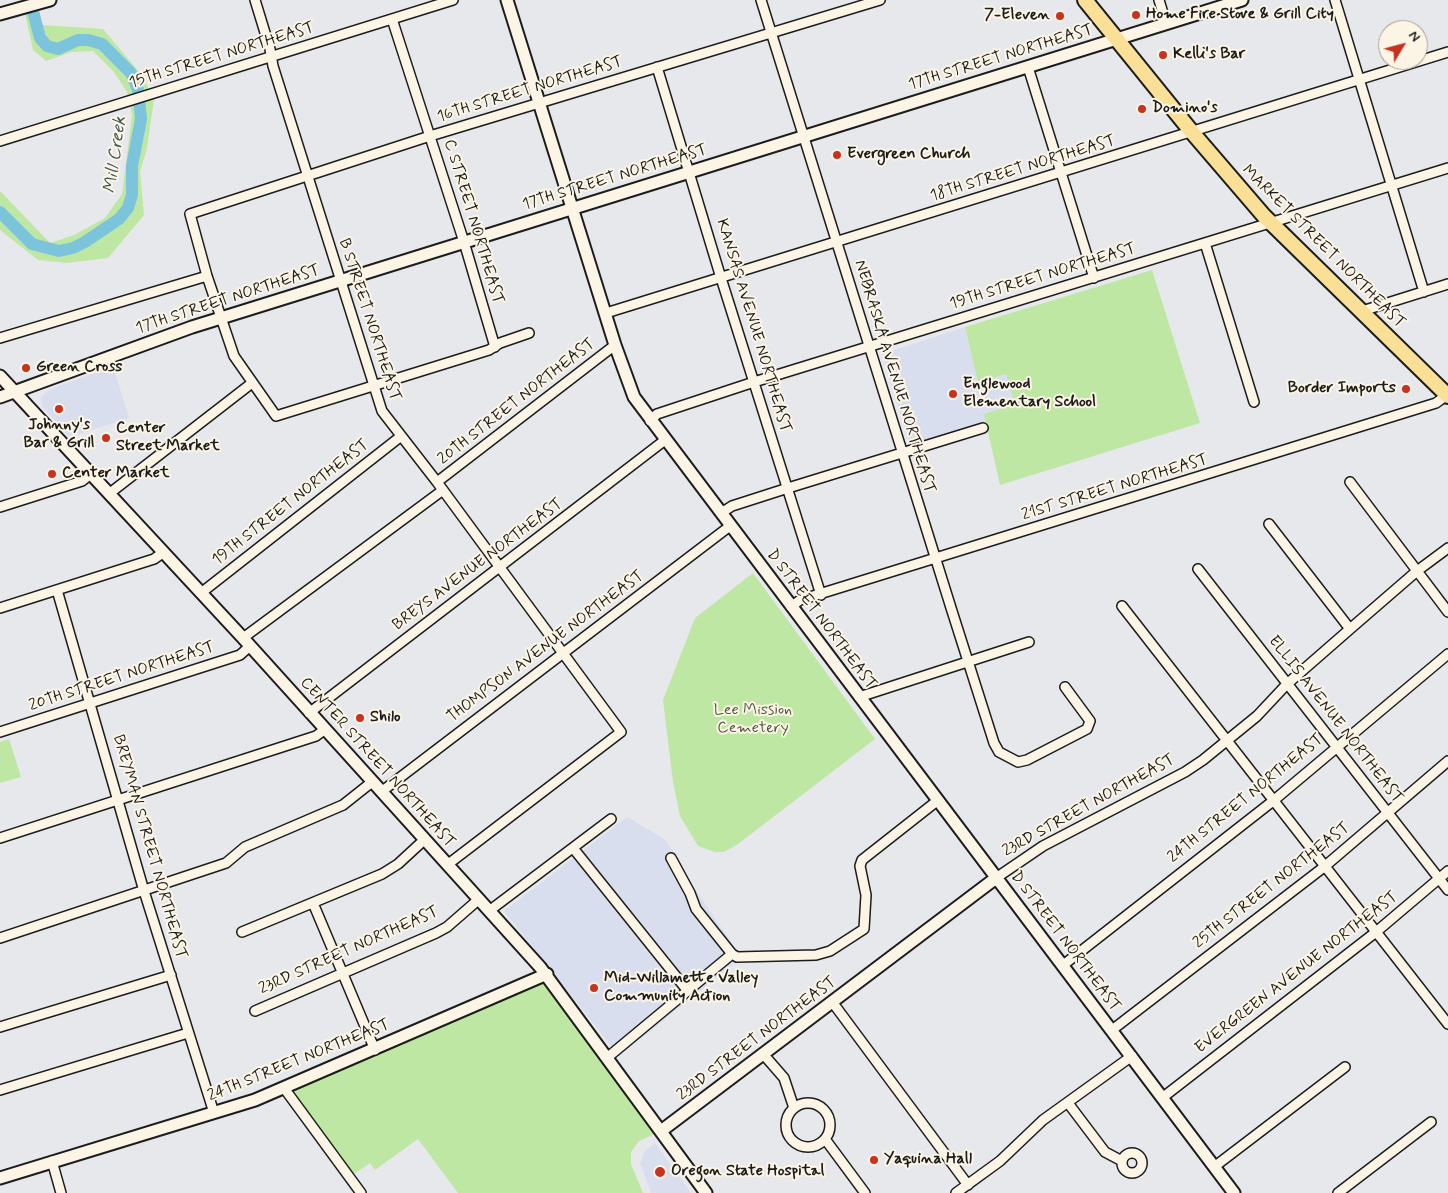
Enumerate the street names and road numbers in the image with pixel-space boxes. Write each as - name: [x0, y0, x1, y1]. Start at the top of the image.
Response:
- street label: 15TH STREET NORTHEAST: [127, 19, 317, 93]
- street label: 17TH STREET NORTHEAST: [906, 21, 1096, 95]
- street label: 16TH STREET NORTHEAST: [435, 53, 625, 127]
- street label: 18TH STREET NORTHEAST: [928, 132, 1118, 206]
- street label: C STREET NORTHEAST: [439, 137, 507, 307]
- street label: 17TH STREET NORTHEAST: [520, 141, 710, 215]
- street label: MARKET STREET NORTHEAST: [1237, 161, 1409, 333]
- street label: KANSAS AVENUE NORTHEAST: [711, 217, 795, 435]
- street label: B STREET NORTHEAST: [334, 236, 404, 404]
- street label: 19TH STREET NORTHEAST: [948, 239, 1138, 315]
- street label: NEBRASKA AVENUE NORTHEAST: [849, 258, 939, 496]
- street label: 17TH STREET NORTHEAST: [134, 261, 322, 339]
- street label: 20TH STREET NORTHEAST: [435, 335, 599, 469]
- street label: 19TH STREET NORTHEAST: [209, 436, 373, 570]
- street label: 21ST STREET NORTHEAST: [1019, 450, 1211, 526]
- street label: BREYS AVENUE NORTHEAST: [389, 495, 567, 635]
- street label: D STREET NORTHEAST: [762, 546, 880, 694]
- street label: THOMPSON AVENUE NORTHEAST: [444, 567, 648, 727]
- street label: ELLIS AVENUE NORTHEAST: [1263, 632, 1407, 808]
- street label: 20TH STREET NORTHEAST: [27, 638, 217, 716]
- street label: CENTER STREET NORTHEAST: [295, 674, 459, 852]
- street label: 24TH STREET NORTHEAST: [1164, 730, 1328, 868]
- street label: BREYMAN STREET NORTHEAST: [108, 733, 190, 961]
- street label: 23RD STREET NORTHEAST: [999, 751, 1179, 861]
- street label: 25TH STREET NORTHEAST: [1190, 819, 1354, 953]
- street label: D STREET NORTHEAST: [1006, 868, 1124, 1016]
- street label: EVERGREEN AVENUE NORTHEAST: [1192, 888, 1402, 1058]
- street label: 23RD STREET NORTHEAST: [256, 903, 442, 999]
- street label: 23RD STREET NORTHEAST: [674, 973, 840, 1105]
- street label: 24TH STREET NORTHEAST: [205, 1016, 393, 1106]

